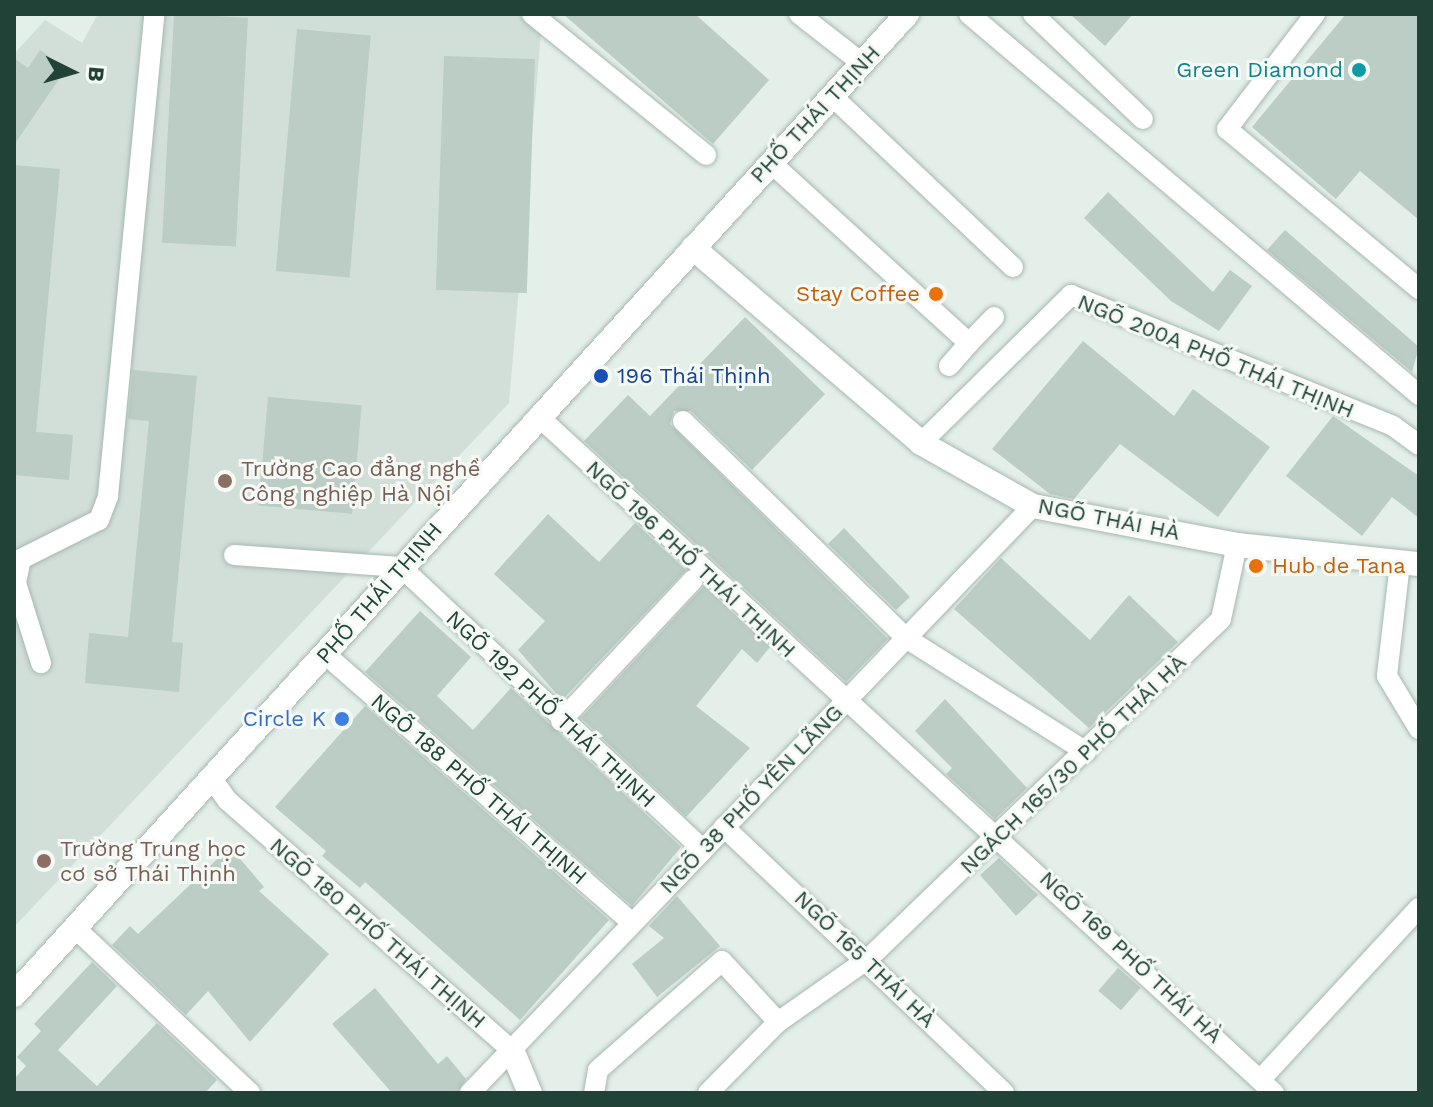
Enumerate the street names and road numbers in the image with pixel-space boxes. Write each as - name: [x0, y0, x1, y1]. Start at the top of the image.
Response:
- street label: PHỐ THÁI THỊNH: [744, 39, 886, 189]
- street label: NGÕ 200A PHỐ THÁI THỊNH: [1073, 288, 1359, 424]
- street label: NGÕ 196 PHỐ THÁI THỊNH: [580, 454, 802, 664]
- street label: NGÕ THÁI HÀ: [1035, 492, 1183, 546]
- street label: PHỐ THÁI THỊNH: [310, 517, 448, 669]
- street label: NGÕ 192 PHỐ THÁI THỊNH: [440, 604, 662, 814]
- street label: NGÁCH 165/30 PHỐ THÁI HÀ: [954, 648, 1192, 880]
- street label: NGÕ 188 PHỐ THÁI THỊNH: [365, 688, 593, 890]
- street label: NGÕ 38 PHỐ YÊN LÃNG: [654, 699, 848, 899]
- street label: NGÕ 180 PHỐ THÁI THỊNH: [264, 831, 492, 1035]
- street label: NGÕ 169 PHỐ THÁI HÀ: [1034, 865, 1228, 1049]
- street label: NGÕ 165 THÁI HÀ: [789, 885, 941, 1033]

